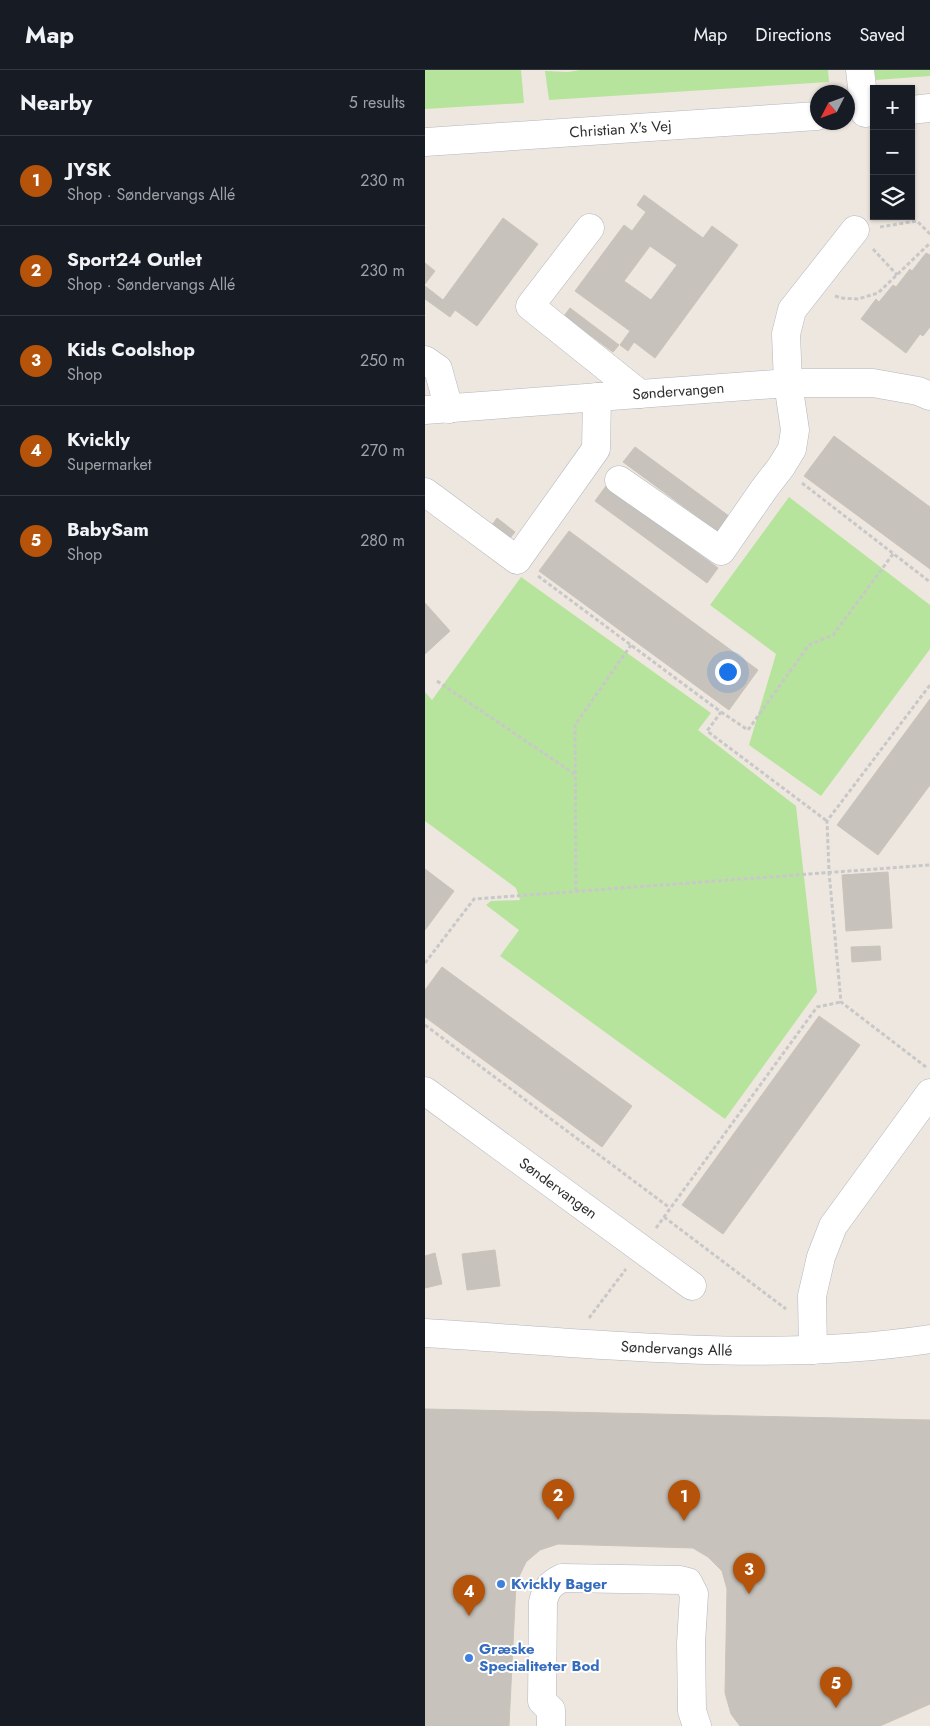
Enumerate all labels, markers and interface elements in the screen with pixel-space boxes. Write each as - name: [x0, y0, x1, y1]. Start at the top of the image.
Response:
- text: Map: [25, 17, 74, 52]
- text: Map: [694, 22, 727, 48]
- text: Directions: [755, 22, 831, 48]
- text: Saved: [859, 22, 905, 48]
- north arrow: [810, 85, 855, 130]
- map controls: [870, 85, 915, 220]
- button: +: [870, 85, 915, 130]
- text: Nearby: [20, 88, 92, 118]
- text: 5 results: [349, 91, 405, 114]
- street label: Christian X's Vej: [569, 115, 672, 143]
- button: −: [870, 130, 915, 175]
- text: JYSK: [67, 156, 111, 183]
- text: 1: [32, 169, 40, 192]
- text: 230 m: [360, 169, 405, 192]
- button: layers: [870, 175, 915, 220]
- text: Shop · Søndervangs Allé: [67, 183, 235, 206]
- text: Sport24 Outlet: [67, 246, 202, 273]
- text: 2: [31, 259, 41, 282]
- text: 230 m: [360, 259, 405, 282]
- text: Shop · Søndervangs Allé: [67, 273, 235, 296]
- text: Kids Coolshop: [67, 336, 195, 363]
- text: 3: [31, 349, 41, 372]
- text: 250 m: [360, 349, 405, 372]
- text: Shop: [67, 363, 102, 386]
- street label: Søndervangen: [632, 377, 725, 406]
- text: Kvickly: [67, 426, 130, 453]
- text: 4: [30, 439, 42, 462]
- text: 270 m: [361, 439, 405, 462]
- text: Supermarket: [67, 453, 152, 476]
- text: BabySam: [67, 516, 149, 543]
- text: 5: [31, 529, 41, 552]
- text: 280 m: [360, 529, 405, 552]
- text: Shop: [67, 543, 102, 566]
- your location: [715, 659, 741, 685]
- street label: Søndervangen: [515, 1152, 602, 1224]
- street label: Søndervangs Allé: [620, 1335, 733, 1362]
- pin: 2: [542, 1479, 574, 1520]
- pin: 1: [668, 1480, 700, 1521]
- pin: 3: [733, 1553, 765, 1594]
- place label: Kvickly Bager: [511, 1573, 608, 1595]
- pin: 4: [453, 1575, 485, 1616]
- marker: Kvickly Bager: [495, 1578, 507, 1590]
- place label: Græske Specialiteter Bod: [479, 1638, 600, 1677]
- marker: Græske Specialiteter Bod: [463, 1652, 475, 1664]
- pin: 5: [820, 1667, 852, 1708]

